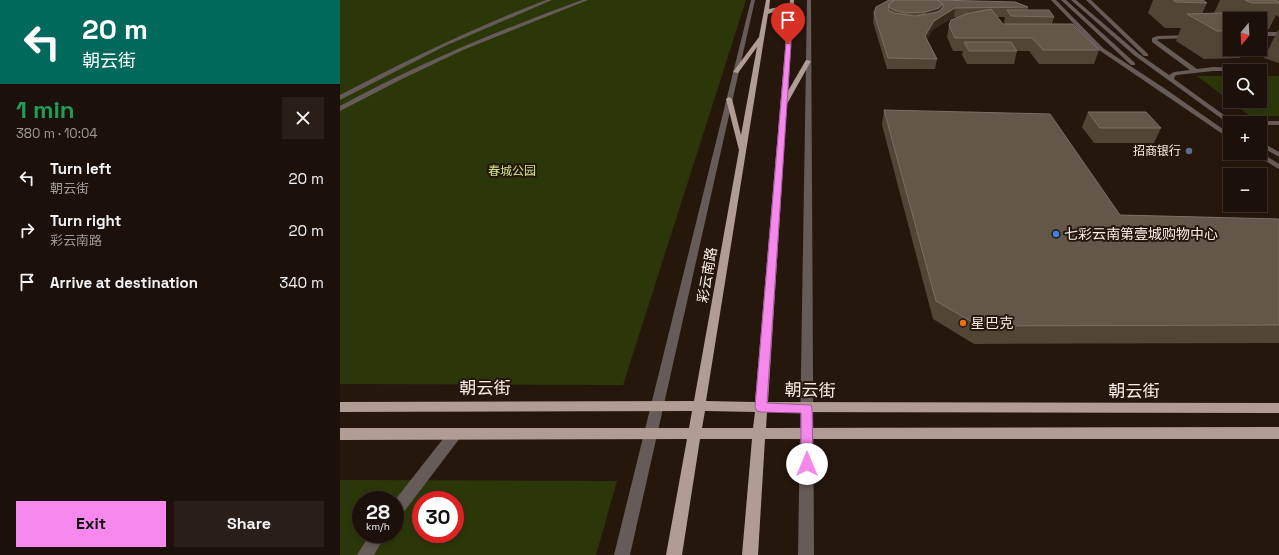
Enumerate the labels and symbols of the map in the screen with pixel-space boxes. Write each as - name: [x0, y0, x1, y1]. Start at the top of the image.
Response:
- pin: [771, 3, 805, 44]
- north arrow: [1223, 12, 1267, 56]
- place label: 招商银行: [1133, 143, 1181, 159]
- marker: 招商银行: [1184, 146, 1194, 156]
- park label: 春城公园: [488, 163, 536, 179]
- place label: 七彩云南第壹城购物中心: [1064, 225, 1218, 243]
- marker: 七彩云南第壹城购物中心: [1051, 229, 1061, 239]
- street label: 彩云南路: [693, 246, 721, 304]
- place label: 星巴克: [971, 314, 1013, 332]
- marker: 星巴克: [958, 318, 968, 328]
- street label: 朝云街: [460, 377, 511, 399]
- street label: 朝云街: [784, 379, 836, 401]
- street label: 朝云街: [1109, 380, 1160, 402]
- position arrow: [786, 443, 828, 485]
- speed limit sign: 30: [412, 491, 464, 543]

